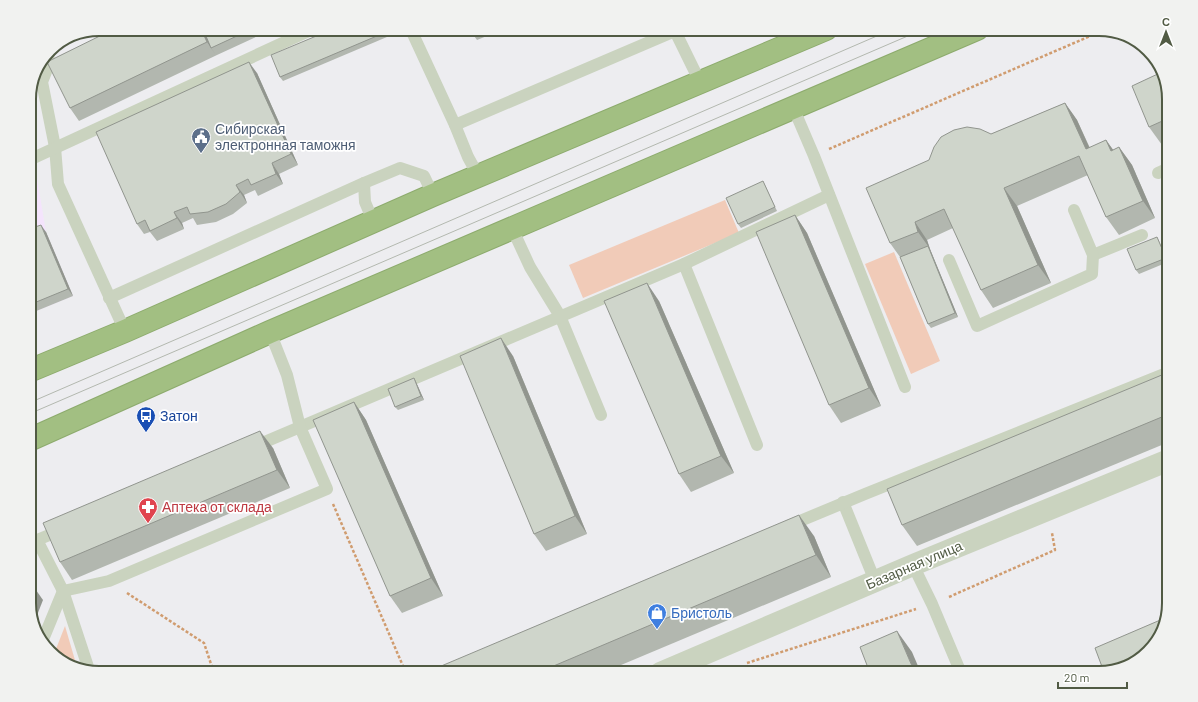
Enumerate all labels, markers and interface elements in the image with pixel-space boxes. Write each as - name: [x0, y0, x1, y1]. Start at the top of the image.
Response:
- north arrow: [1146, 12, 1186, 52]
- text: С: [1162, 15, 1170, 28]
- place label: Сибирская электронная таможня: [215, 120, 356, 153]
- public building icon: Сибирская электронная таможня: [190, 126, 212, 154]
- bus stop icon: Затон: [135, 405, 157, 433]
- place label: Затон: [160, 407, 198, 424]
- pharmacy icon: Аптека от склада: [137, 496, 159, 524]
- place label: Аптека от склада: [162, 498, 272, 515]
- street label: Базарная улица: [863, 536, 965, 593]
- shop icon: Бристоль: [646, 602, 668, 630]
- place label: Бристоль: [671, 604, 732, 621]
- scale bar: [1058, 664, 1127, 690]
- text: 20 m: [1064, 670, 1090, 684]

